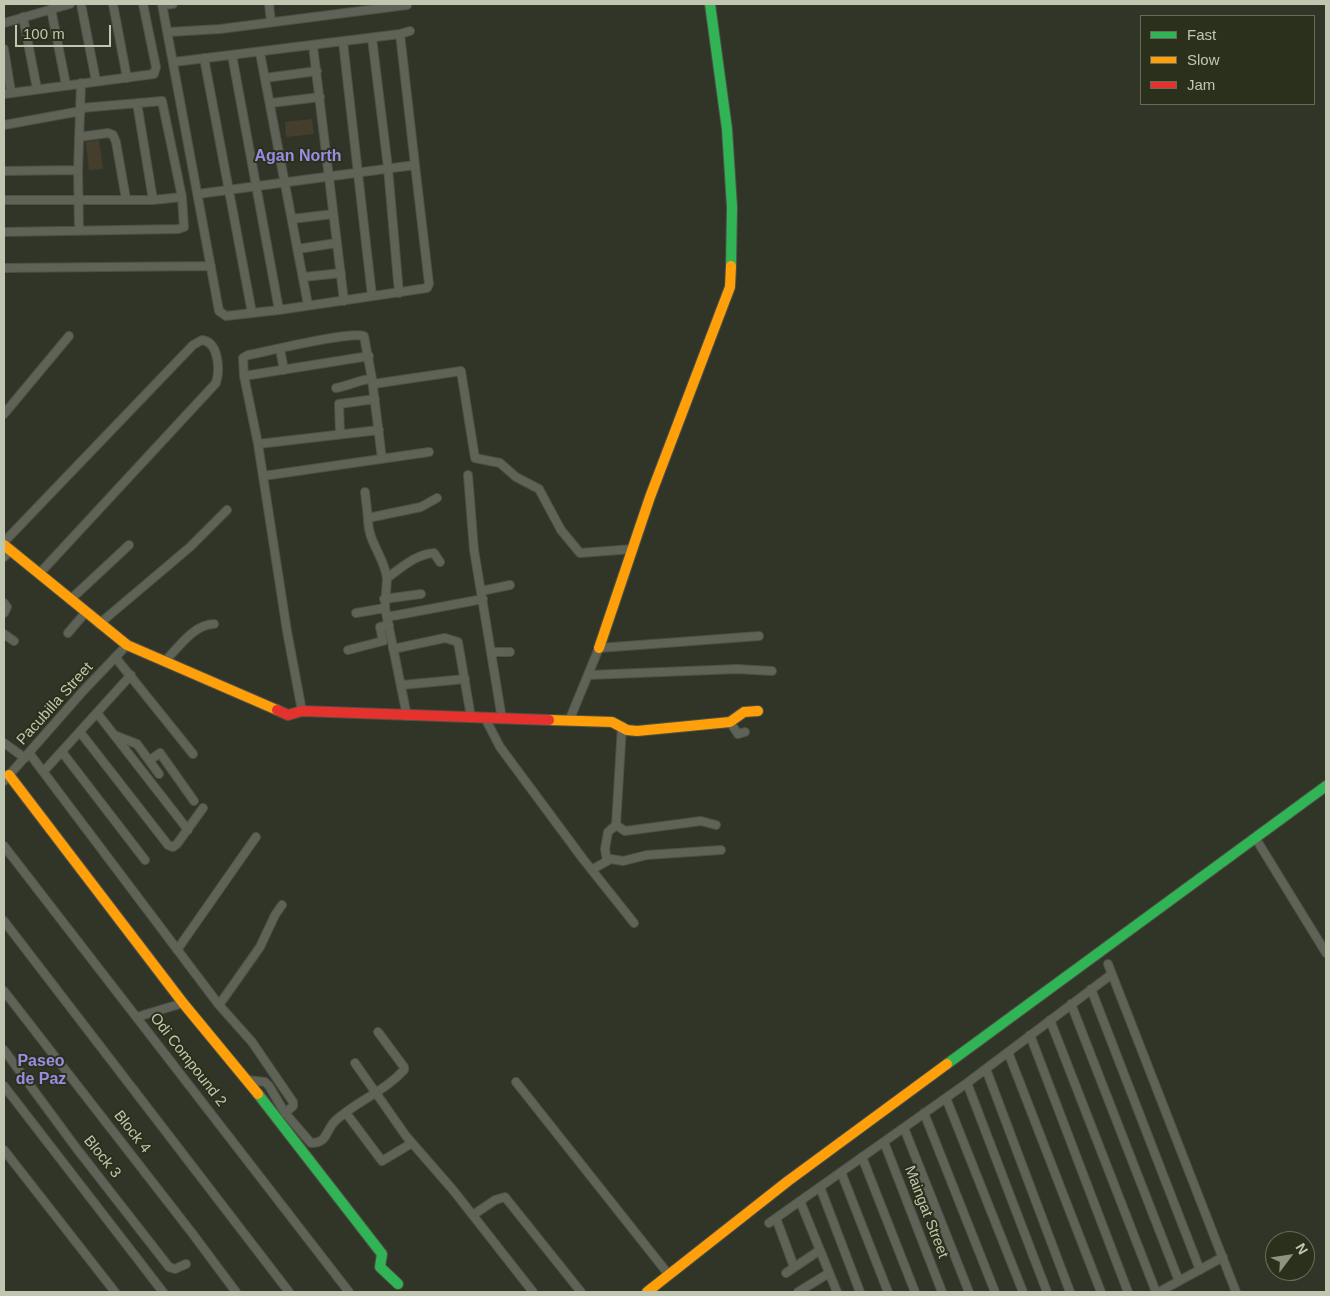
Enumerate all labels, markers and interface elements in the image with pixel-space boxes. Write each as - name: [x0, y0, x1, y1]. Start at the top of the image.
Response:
- scale bar: [18, 15, 114, 47]
- legend: [1140, 15, 1315, 105]
- text: 100 m: [23, 25, 65, 42]
- text: Fast: [1187, 26, 1216, 43]
- text: Slow: [1187, 51, 1220, 68]
- text: Jam: [1187, 76, 1215, 93]
- district label: Agan North: [254, 147, 342, 167]
- street label: Pacubilla Street: [13, 659, 97, 749]
- street label: Odi Compound 2: [146, 1010, 230, 1110]
- district label: Paseo de Paz: [16, 1052, 66, 1090]
- street label: Block 4: [110, 1107, 154, 1157]
- street label: Block 3: [80, 1132, 124, 1182]
- street label: Maingat Street: [900, 1163, 952, 1261]
- north arrow: [1265, 1231, 1315, 1281]
- text: N: [1293, 1240, 1311, 1257]

